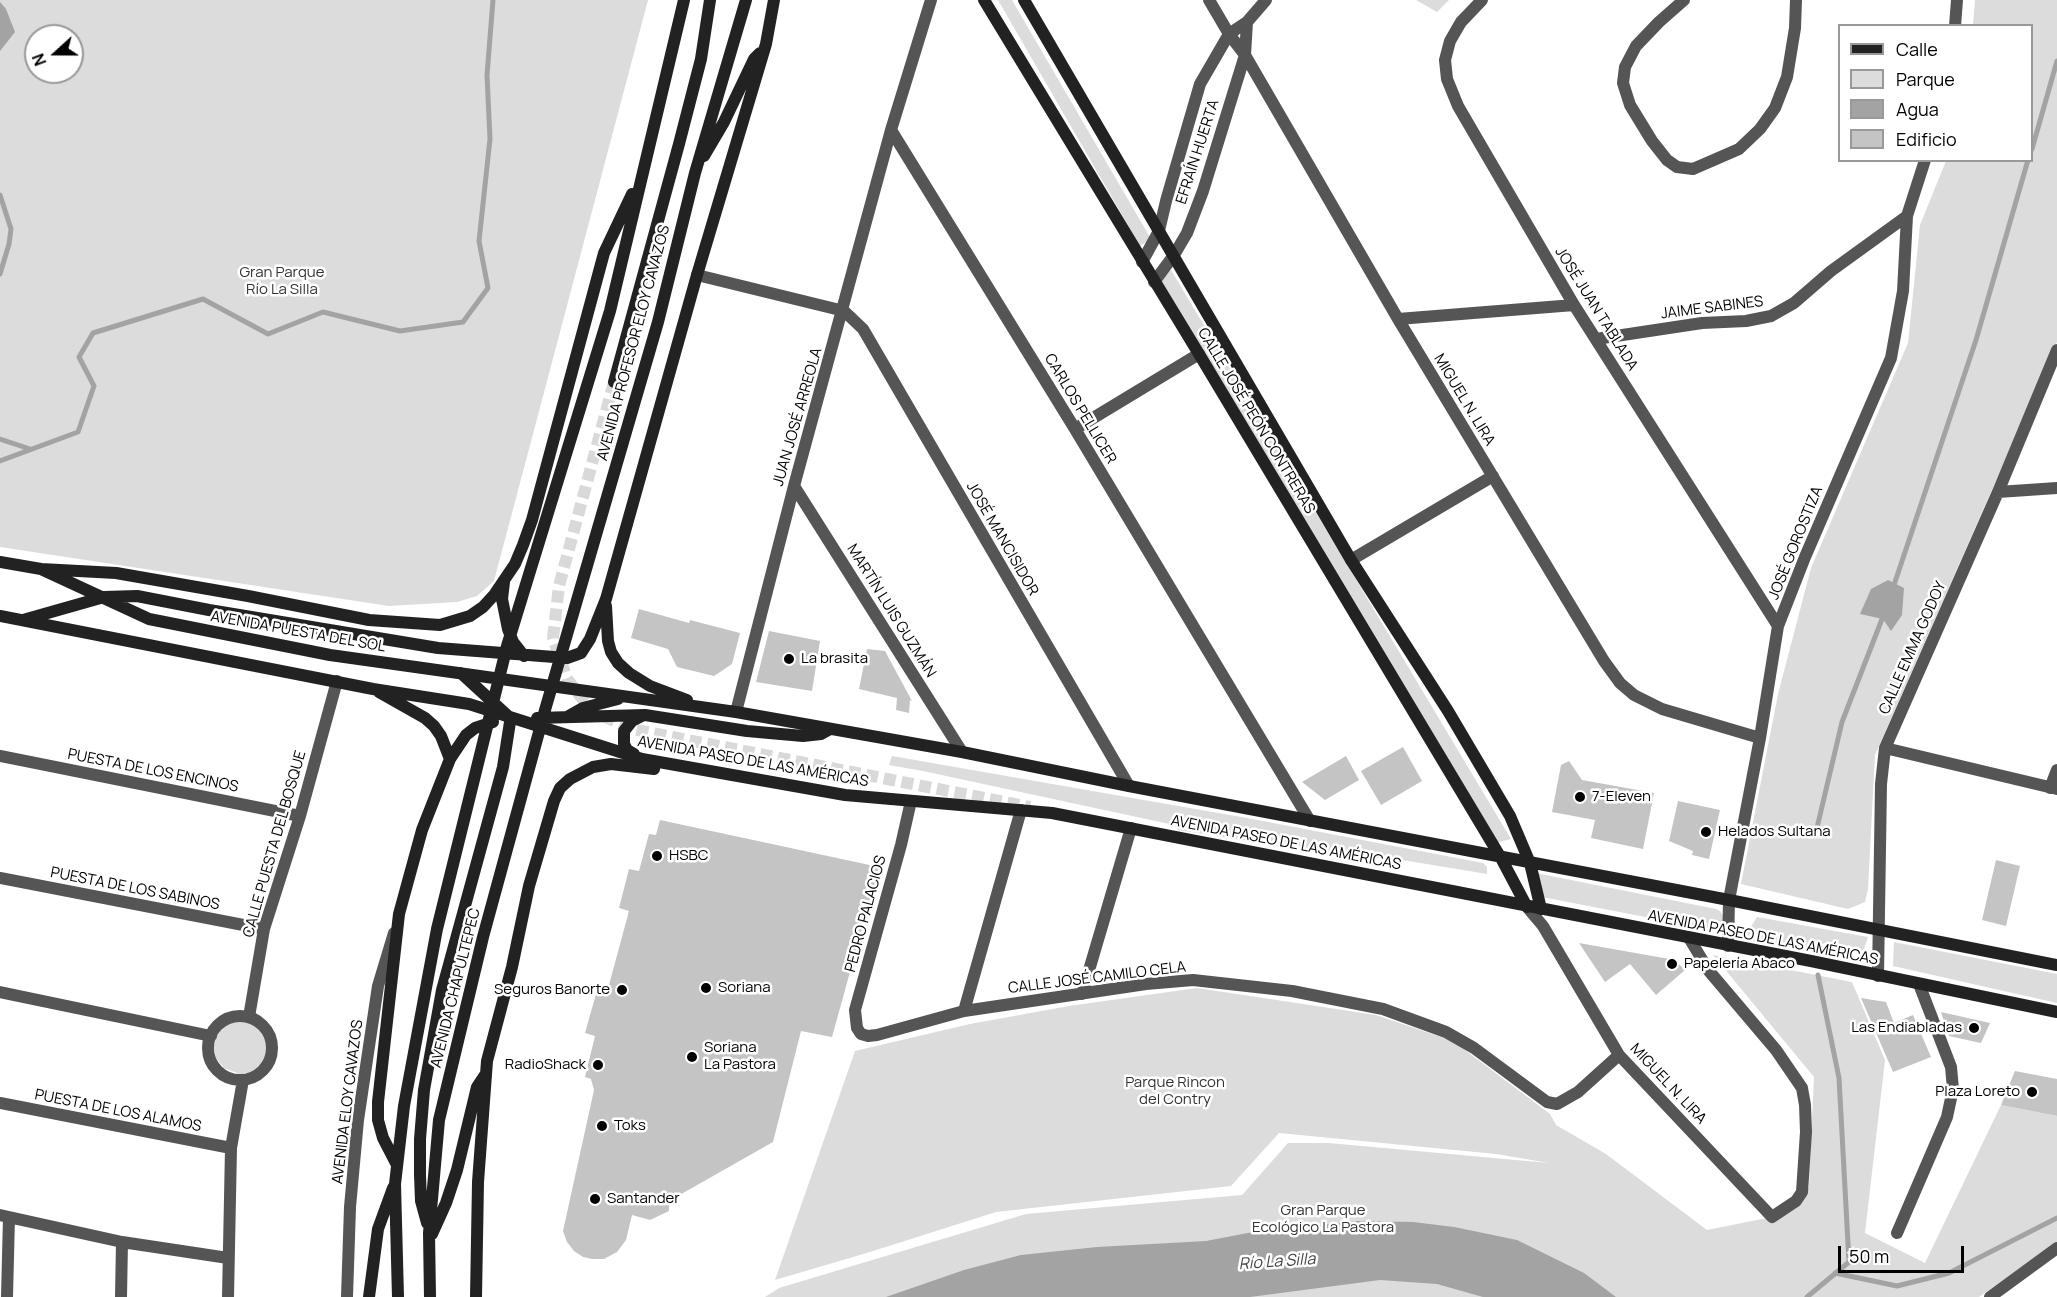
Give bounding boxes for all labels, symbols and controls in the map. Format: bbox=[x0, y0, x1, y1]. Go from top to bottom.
north arrow bbox=[24, 24, 84, 84]
legend bbox=[1838, 24, 2033, 162]
text: Calle bbox=[1896, 37, 1938, 61]
text: N bbox=[27, 50, 51, 69]
text: Parque bbox=[1896, 67, 1955, 91]
street label: EFRAÍN HUERTA bbox=[1173, 97, 1223, 207]
text: Agua bbox=[1896, 97, 1939, 121]
text: Edificio bbox=[1896, 127, 1957, 151]
street label: AVENIDA PROFESOR ELOY CAVAZOS bbox=[594, 223, 674, 463]
street label: JOSÉ JUAN TABLADA bbox=[1551, 244, 1641, 374]
park label: Gran Parque Río La Silla bbox=[240, 264, 324, 299]
street label: JAIME SABINES bbox=[1660, 293, 1764, 323]
street label: CALLE JOSÉ PEÓN CONTRERAS bbox=[1193, 325, 1319, 517]
street label: JUAN JOSÉ ARREOLA bbox=[770, 346, 826, 488]
street label: CARLOS PELLICER bbox=[1040, 351, 1120, 467]
street label: MIGUEL N. LIRA bbox=[1430, 351, 1498, 449]
street label: JOSÉ MANCISIDOR bbox=[962, 479, 1042, 599]
street label: JOSÉ GOROSTIZA bbox=[1765, 484, 1827, 602]
street label: MARTÍN LUIS GUZMÁN bbox=[843, 541, 939, 681]
street label: CALLE EMMA GODOY bbox=[1876, 579, 1950, 717]
street label: AVENIDA PUESTA DEL SOL bbox=[209, 608, 387, 656]
place label: La brasita bbox=[801, 650, 868, 668]
marker: La brasita bbox=[782, 652, 796, 666]
street label: AVENIDA PASEO DE LAS AMÉRICAS bbox=[636, 733, 870, 791]
street label: PUESTA DE LOS ENCINOS bbox=[66, 746, 240, 796]
street label: CALLE PUESTA DEL BOSQUE bbox=[240, 749, 310, 939]
place label: 7-Eleven bbox=[1592, 788, 1651, 806]
marker: 7-Eleven bbox=[1573, 790, 1587, 804]
street label: AVENIDA PASEO DE LAS AMÉRICAS bbox=[1169, 812, 1403, 874]
place label: Helados Sultana bbox=[1718, 823, 1831, 841]
marker: Helados Sultana bbox=[1699, 825, 1713, 839]
place label: HSBC bbox=[669, 847, 708, 865]
marker: HSBC bbox=[650, 849, 664, 863]
street label: PEDRO PALACIOS bbox=[842, 854, 890, 974]
street label: PUESTA DE LOS SABINOS bbox=[49, 864, 221, 914]
street label: AVENIDA CHAPULTEPEC bbox=[427, 906, 485, 1070]
street label: AVENIDA PASEO DE LAS AMÉRICAS bbox=[1646, 907, 1880, 969]
place label: Papelería Abaco bbox=[1684, 955, 1795, 973]
marker: Papelería Abaco bbox=[1665, 957, 1679, 971]
street label: CALLE JOSÉ CAMILO CELA bbox=[1007, 958, 1187, 998]
place label: Soriana bbox=[718, 979, 771, 997]
place label: Seguros Banorte bbox=[494, 981, 610, 999]
marker: Soriana bbox=[699, 981, 713, 995]
marker: Seguros Banorte bbox=[615, 983, 629, 997]
street label: AVENIDA ELOY CAVAZOS bbox=[329, 1019, 367, 1185]
place label: Las Endiabladas bbox=[1851, 1019, 1962, 1037]
marker: Las Endiabladas bbox=[1967, 1021, 1981, 1035]
place label: Soriana La Pastora bbox=[704, 1039, 776, 1074]
street label: MIGUEL N. LIRA bbox=[1626, 1040, 1710, 1128]
marker: Soriana La Pastora bbox=[685, 1050, 699, 1064]
place label: RadioShack bbox=[505, 1056, 586, 1074]
marker: RadioShack bbox=[591, 1058, 605, 1072]
park label: Parque Rincon del Contry bbox=[1125, 1074, 1225, 1109]
place label: Plaza Loreto bbox=[1935, 1083, 2020, 1101]
marker: Plaza Loreto bbox=[2025, 1085, 2039, 1099]
street label: PUESTA DE LOS ALAMOS bbox=[33, 1086, 203, 1136]
place label: Toks bbox=[614, 1117, 646, 1135]
marker: Toks bbox=[595, 1119, 609, 1133]
place label: Santander bbox=[607, 1190, 680, 1208]
marker: Santander bbox=[588, 1192, 602, 1206]
park label: Gran Parque Ecológico La Pastora bbox=[1252, 1202, 1394, 1237]
scale bar bbox=[1841, 1234, 1967, 1272]
text: 50 m bbox=[1849, 1244, 1889, 1268]
water label: Río La Silla bbox=[1238, 1250, 1316, 1274]

